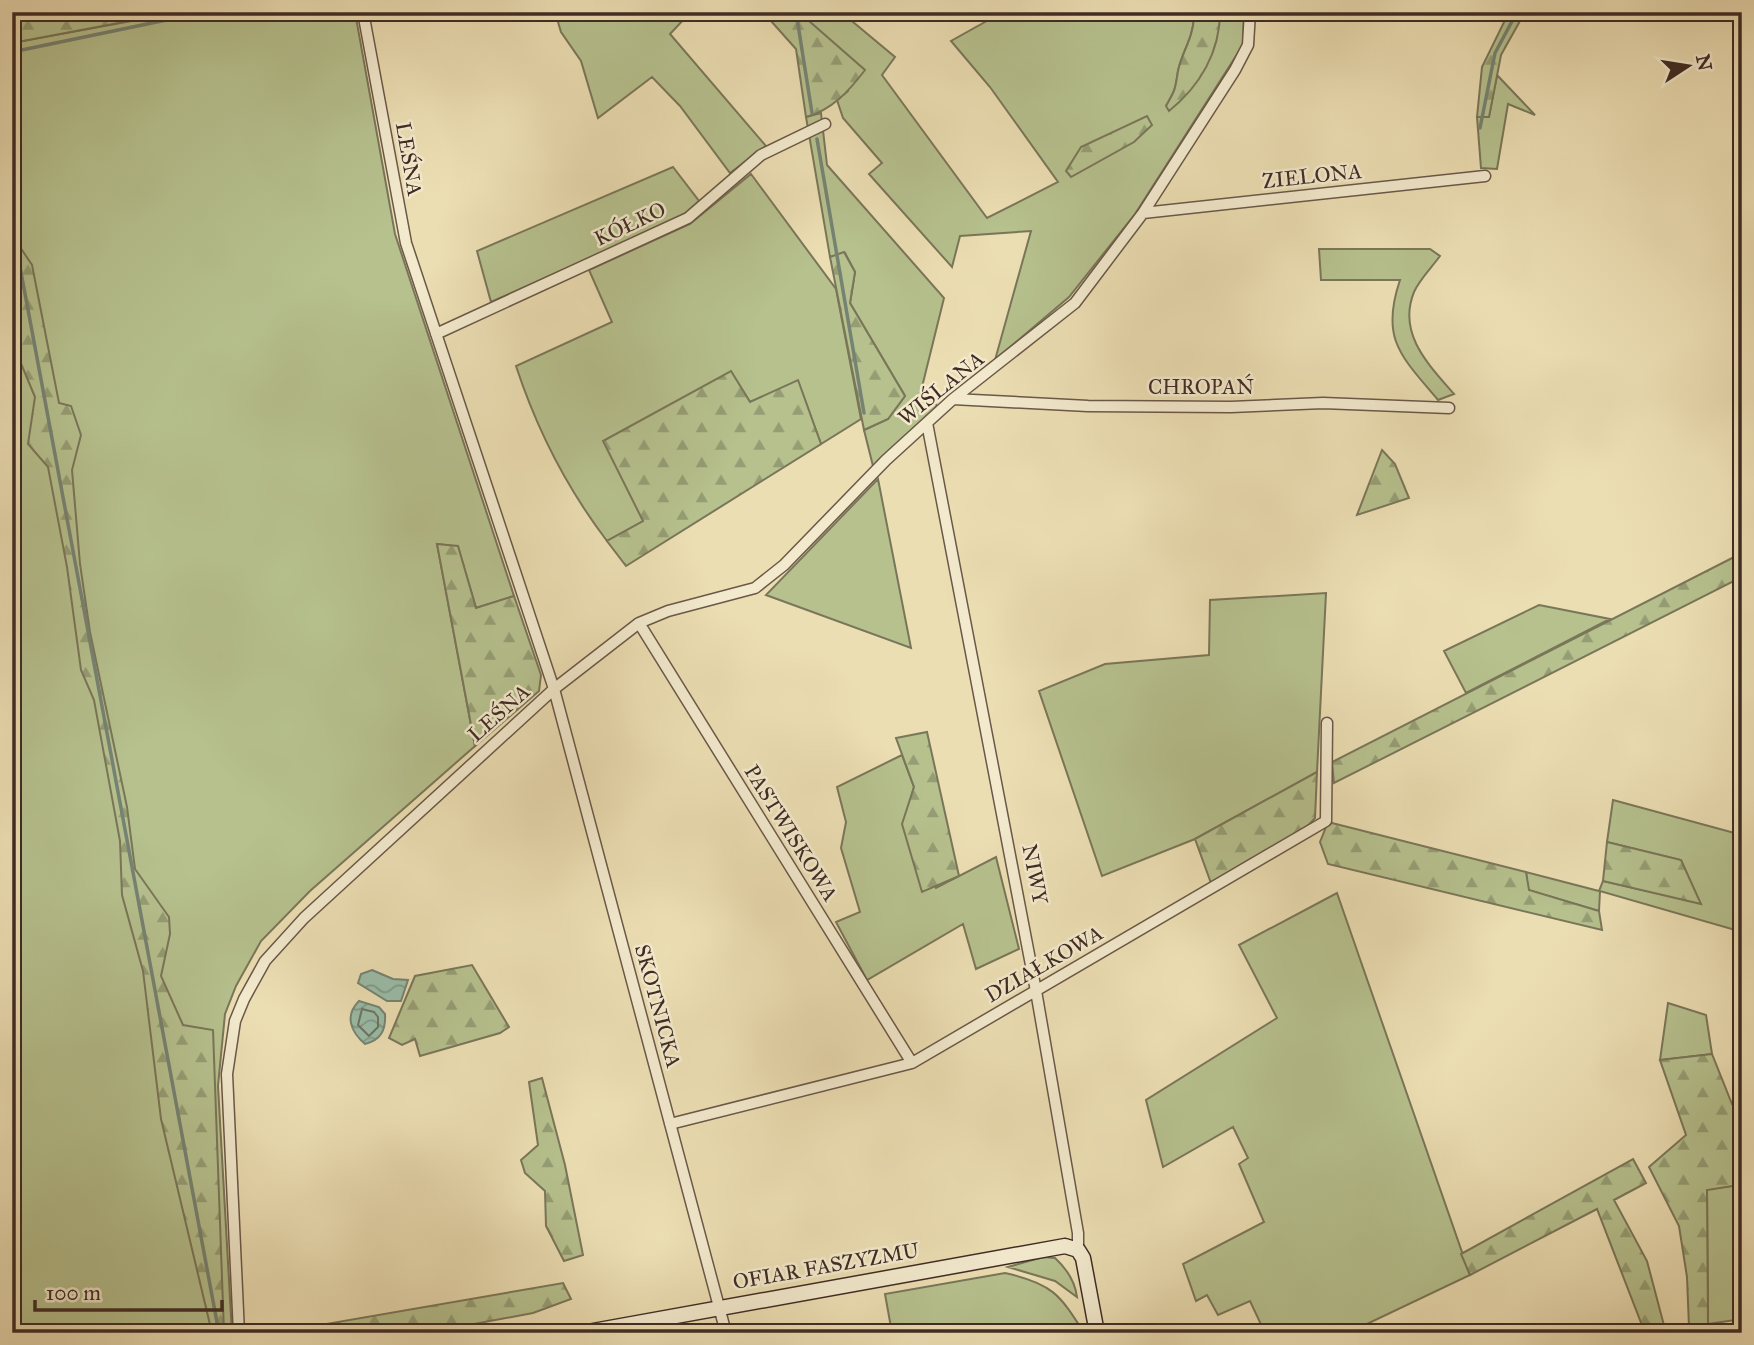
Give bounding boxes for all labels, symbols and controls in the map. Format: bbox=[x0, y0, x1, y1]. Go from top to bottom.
north arrow bbox=[1652, 32, 1722, 102]
text: N bbox=[1691, 52, 1717, 73]
street label: LEŚNA bbox=[390, 120, 429, 198]
street label: ZIELONA bbox=[1261, 158, 1363, 194]
street label: KÓŁKO bbox=[590, 195, 670, 252]
street label: WIŚLANA bbox=[892, 345, 989, 431]
street label: CHROPAŃ bbox=[1148, 373, 1254, 400]
street label: LEŚNA bbox=[462, 678, 535, 748]
street label: PASTWISKOWA bbox=[739, 760, 843, 906]
street label: NIWY bbox=[1016, 842, 1054, 907]
street label: DZIAŁKOWA bbox=[981, 920, 1107, 1008]
street label: SKOTNICKA bbox=[629, 941, 687, 1071]
street label: OFIAR FASZYZMU bbox=[731, 1237, 922, 1295]
scale bar bbox=[35, 1268, 222, 1312]
text: 100 m bbox=[46, 1280, 101, 1306]

